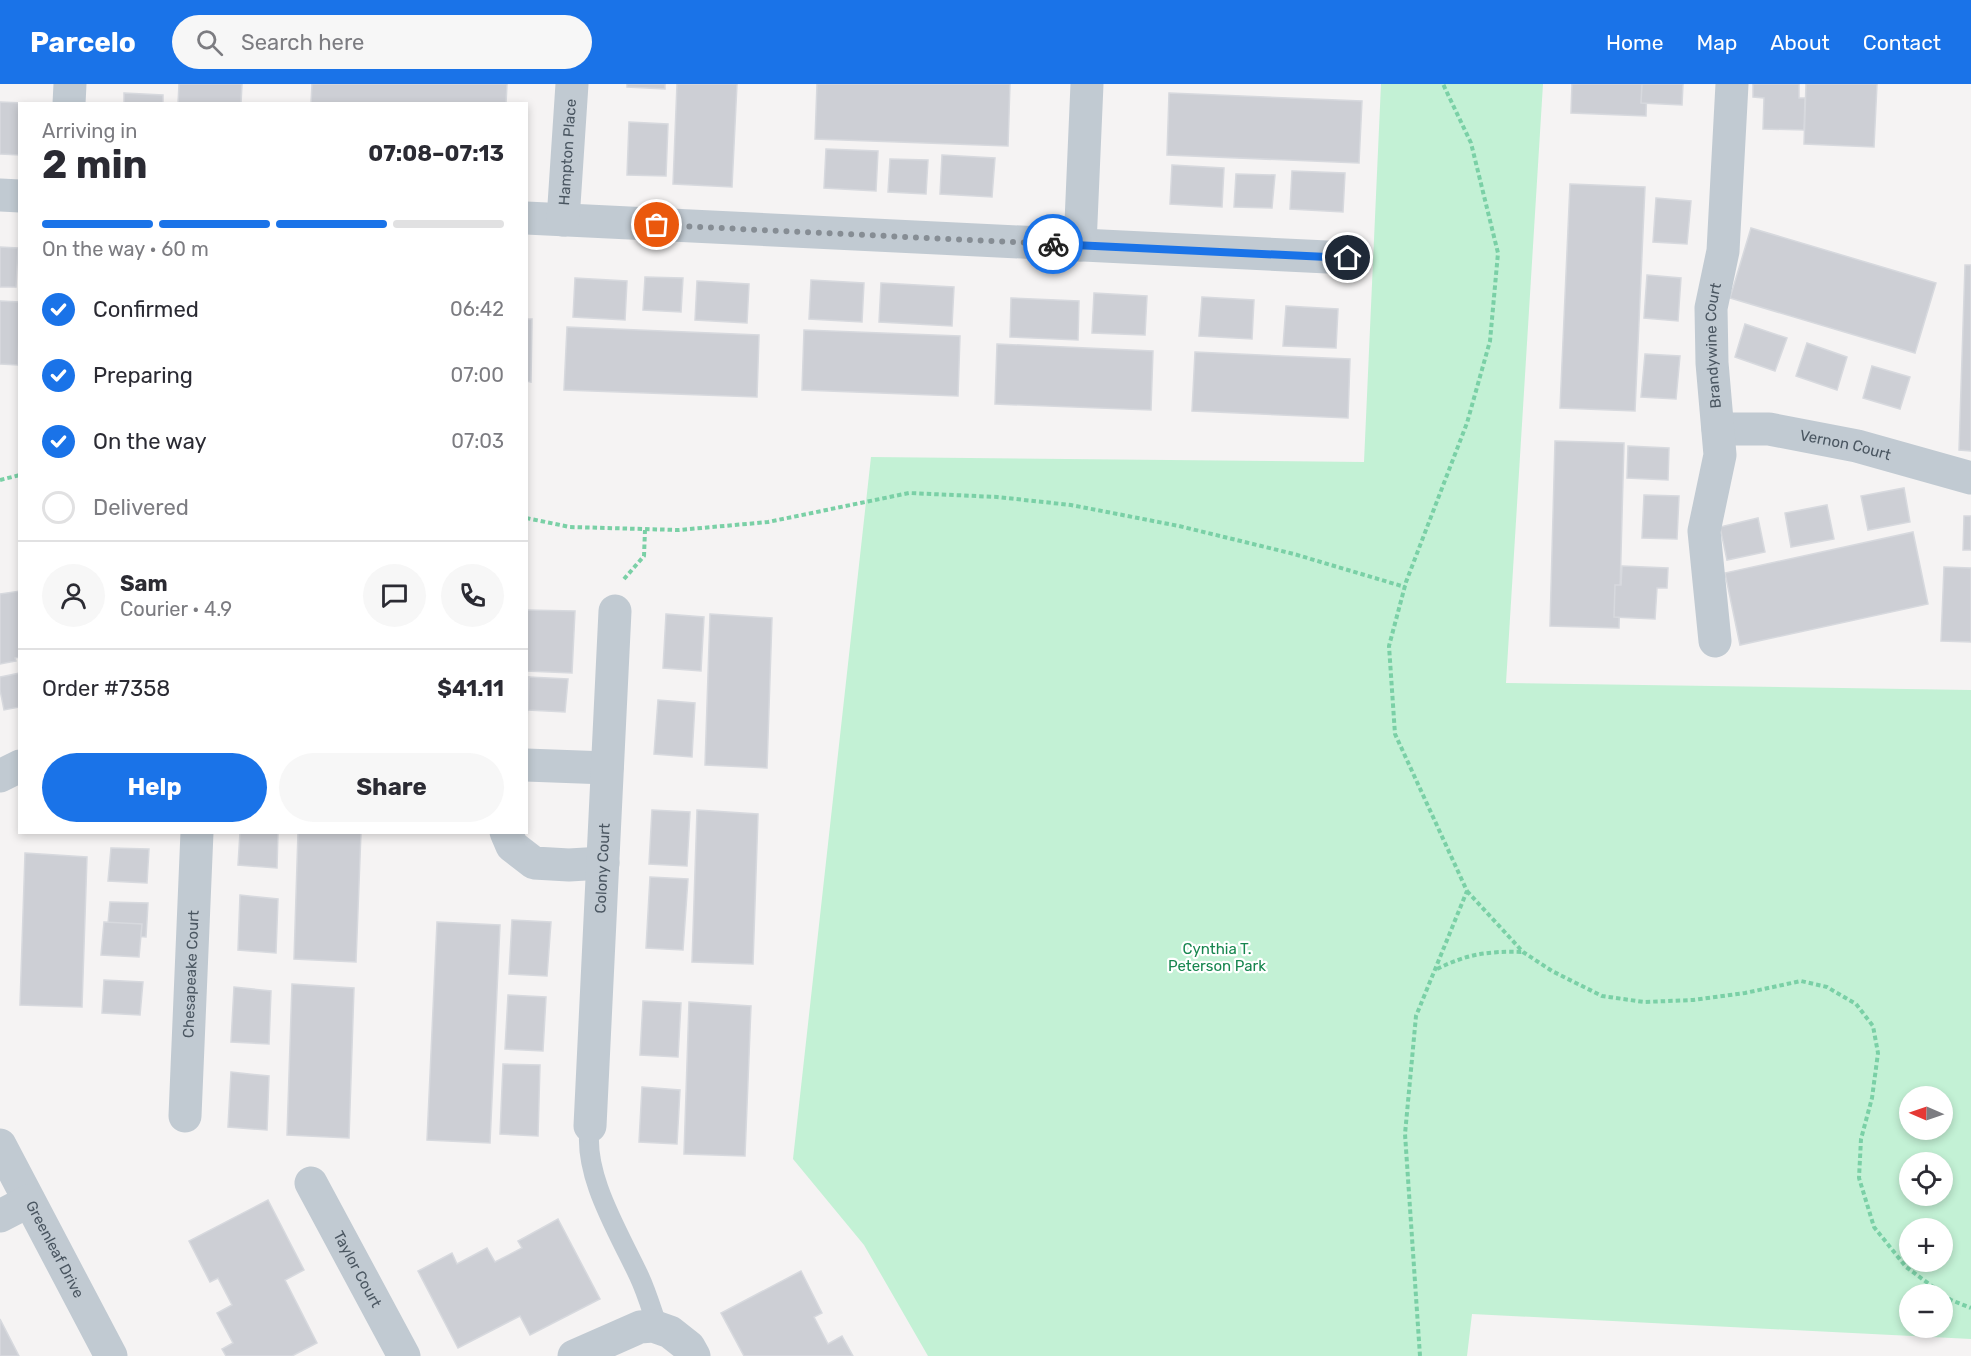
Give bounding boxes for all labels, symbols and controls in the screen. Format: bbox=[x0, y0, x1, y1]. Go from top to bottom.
search box bbox=[172, 15, 592, 69]
text: Parcelo bbox=[30, 26, 136, 59]
icon: search bbox=[193, 26, 226, 59]
text: Search here bbox=[241, 29, 364, 56]
text: Home bbox=[1606, 30, 1663, 55]
text: Map bbox=[1696, 30, 1737, 55]
text: About bbox=[1770, 30, 1830, 55]
text: Contact bbox=[1863, 30, 1941, 55]
street label: Hampton Place bbox=[555, 98, 580, 206]
text: Arriving in bbox=[42, 119, 137, 143]
text: 07:08–07:13 bbox=[368, 140, 504, 167]
text: 2 min bbox=[42, 142, 148, 188]
pin bbox=[631, 199, 682, 250]
icon: bag bbox=[640, 208, 673, 241]
courier bbox=[1023, 214, 1083, 274]
icon: bike bbox=[1037, 228, 1070, 261]
pin bbox=[1322, 232, 1373, 283]
text: On the way · 60 m bbox=[42, 237, 209, 261]
icon: home bbox=[1331, 241, 1364, 274]
street label: Brandywine Court bbox=[1701, 281, 1725, 409]
icon: check bbox=[42, 293, 75, 326]
text: Confirmed bbox=[93, 296, 199, 323]
text: 06:42 bbox=[450, 297, 504, 321]
icon: check bbox=[42, 359, 75, 392]
text: Preparing bbox=[93, 362, 193, 389]
text: 07:00 bbox=[451, 363, 504, 387]
icon: check bbox=[42, 425, 75, 458]
street label: Vernon Court bbox=[1798, 426, 1893, 464]
text: On the way bbox=[93, 428, 207, 455]
text: 07:03 bbox=[451, 429, 504, 453]
text: Delivered bbox=[93, 494, 189, 521]
button: person bbox=[42, 564, 105, 627]
button: chat bbox=[363, 564, 426, 627]
button: phone bbox=[441, 564, 504, 627]
text: Sam bbox=[120, 570, 168, 597]
text: Courier · 4.9 bbox=[120, 597, 232, 621]
text: Order #7358 bbox=[42, 675, 170, 702]
text: $41.11 bbox=[437, 675, 504, 702]
button: Help bbox=[42, 753, 267, 822]
button: Share bbox=[279, 753, 504, 822]
street label: Colony Court bbox=[591, 823, 614, 914]
street label: Chesapeake Court bbox=[179, 910, 203, 1038]
park label: Cynthia T. Peterson Park bbox=[1168, 940, 1266, 975]
north arrow bbox=[1899, 1086, 1953, 1140]
map controls bbox=[1899, 1086, 1953, 1338]
button: locate bbox=[1899, 1152, 1953, 1206]
street label: Greenleaf Drive bbox=[22, 1198, 88, 1301]
button: + bbox=[1899, 1218, 1953, 1272]
street label: Taylor Court bbox=[330, 1228, 385, 1311]
button: − bbox=[1899, 1284, 1953, 1338]

